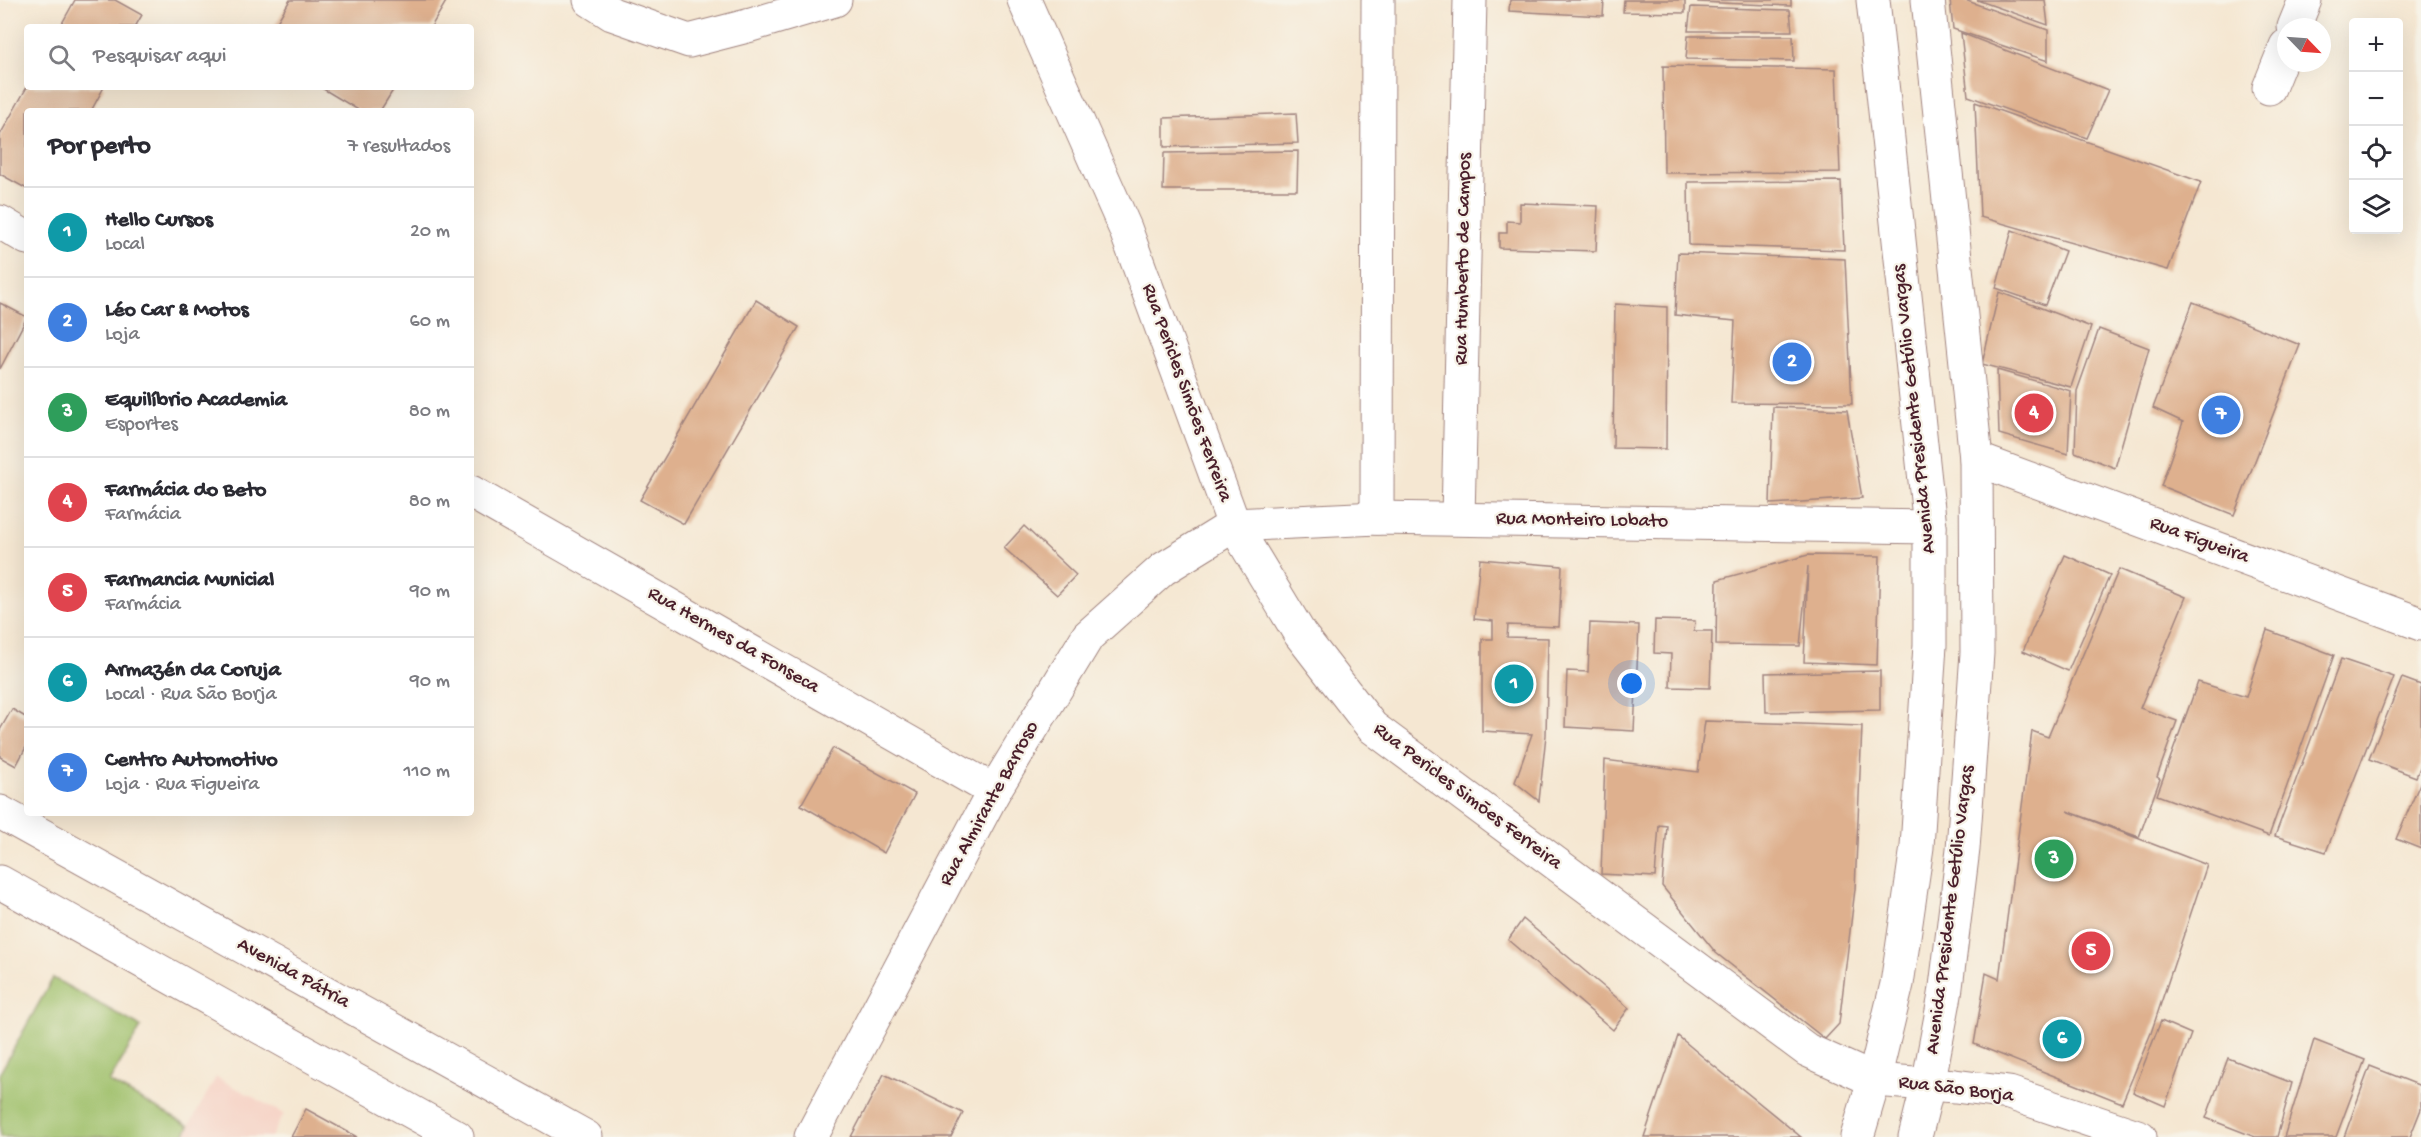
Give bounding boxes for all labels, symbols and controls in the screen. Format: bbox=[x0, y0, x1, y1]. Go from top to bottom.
north arrow bbox=[2277, 18, 2331, 72]
map controls bbox=[2349, 18, 2403, 234]
button: + bbox=[2349, 18, 2403, 72]
search box bbox=[24, 24, 474, 90]
icon: search bbox=[45, 41, 78, 74]
text: Pesquisar aqui bbox=[93, 44, 227, 70]
button: − bbox=[2349, 72, 2403, 126]
button: locate bbox=[2349, 126, 2403, 180]
text: Por perto bbox=[48, 132, 151, 163]
text: 7 resultados bbox=[348, 136, 450, 159]
street label: Rua Humberto de Campos bbox=[1451, 152, 1477, 365]
button: layers bbox=[2349, 180, 2403, 234]
text: Hello Cursos bbox=[105, 208, 213, 234]
text: 1 bbox=[63, 221, 72, 244]
text: 20 m bbox=[410, 221, 450, 244]
text: Local bbox=[105, 234, 145, 257]
street label: Avenida Presidente Getúlio Vargas bbox=[1888, 263, 1942, 555]
street label: Rua Pericles Simões Ferreira bbox=[1136, 281, 1236, 506]
text: Léo Car & Motos bbox=[105, 298, 249, 324]
text: 2 bbox=[63, 311, 72, 334]
text: 60 m bbox=[410, 311, 450, 334]
text: Loja bbox=[105, 324, 140, 347]
pin: 2 bbox=[1772, 340, 1812, 385]
text: Equilíbrio Academia bbox=[105, 388, 287, 414]
pin: 4 bbox=[2014, 390, 2054, 436]
pin: 7 bbox=[2202, 392, 2240, 438]
text: 3 bbox=[62, 401, 73, 424]
text: 80 m bbox=[409, 401, 450, 424]
text: Esportes bbox=[105, 414, 178, 437]
text: Farmácia do Beto bbox=[105, 478, 266, 504]
text: 4 bbox=[63, 491, 72, 514]
text: 80 m bbox=[409, 491, 450, 514]
text: Farmácia bbox=[105, 504, 181, 527]
street label: Rua Monteiro Lobato bbox=[1496, 508, 1668, 534]
street label: Rua Figueira bbox=[2146, 512, 2253, 570]
text: Farmancia Municial bbox=[105, 568, 274, 594]
text: 5 bbox=[62, 581, 73, 604]
text: 90 m bbox=[410, 581, 450, 604]
street label: Rua Hermes da Fonseca bbox=[643, 582, 824, 700]
text: Farmácia bbox=[105, 594, 181, 617]
text: Armazén da Coruja bbox=[105, 658, 281, 684]
pin: 1 bbox=[1494, 662, 1534, 706]
your location bbox=[1617, 669, 1646, 698]
text: 6 bbox=[62, 671, 73, 694]
text: 90 m bbox=[410, 671, 450, 694]
text: Local · Rua São Borja bbox=[105, 684, 277, 707]
street label: Rua Almirante Barroso bbox=[935, 718, 1045, 890]
street label: Rua Pericles Simões Ferreira bbox=[1368, 719, 1567, 876]
text: Centro Automotivo bbox=[105, 748, 278, 774]
text: 7 bbox=[62, 761, 73, 784]
text: 110 m bbox=[404, 761, 450, 784]
street label: Avenida Presidente Getúlio Vargas bbox=[1922, 764, 1980, 1056]
text: Loja · Rua Figueira bbox=[105, 774, 259, 797]
pin: 3 bbox=[2034, 836, 2074, 882]
pin: 5 bbox=[2072, 928, 2110, 974]
street label: Avenida Pátria bbox=[233, 934, 354, 1015]
pin: 6 bbox=[2042, 1016, 2082, 1062]
street label: Rua São Borja bbox=[1897, 1072, 2016, 1109]

